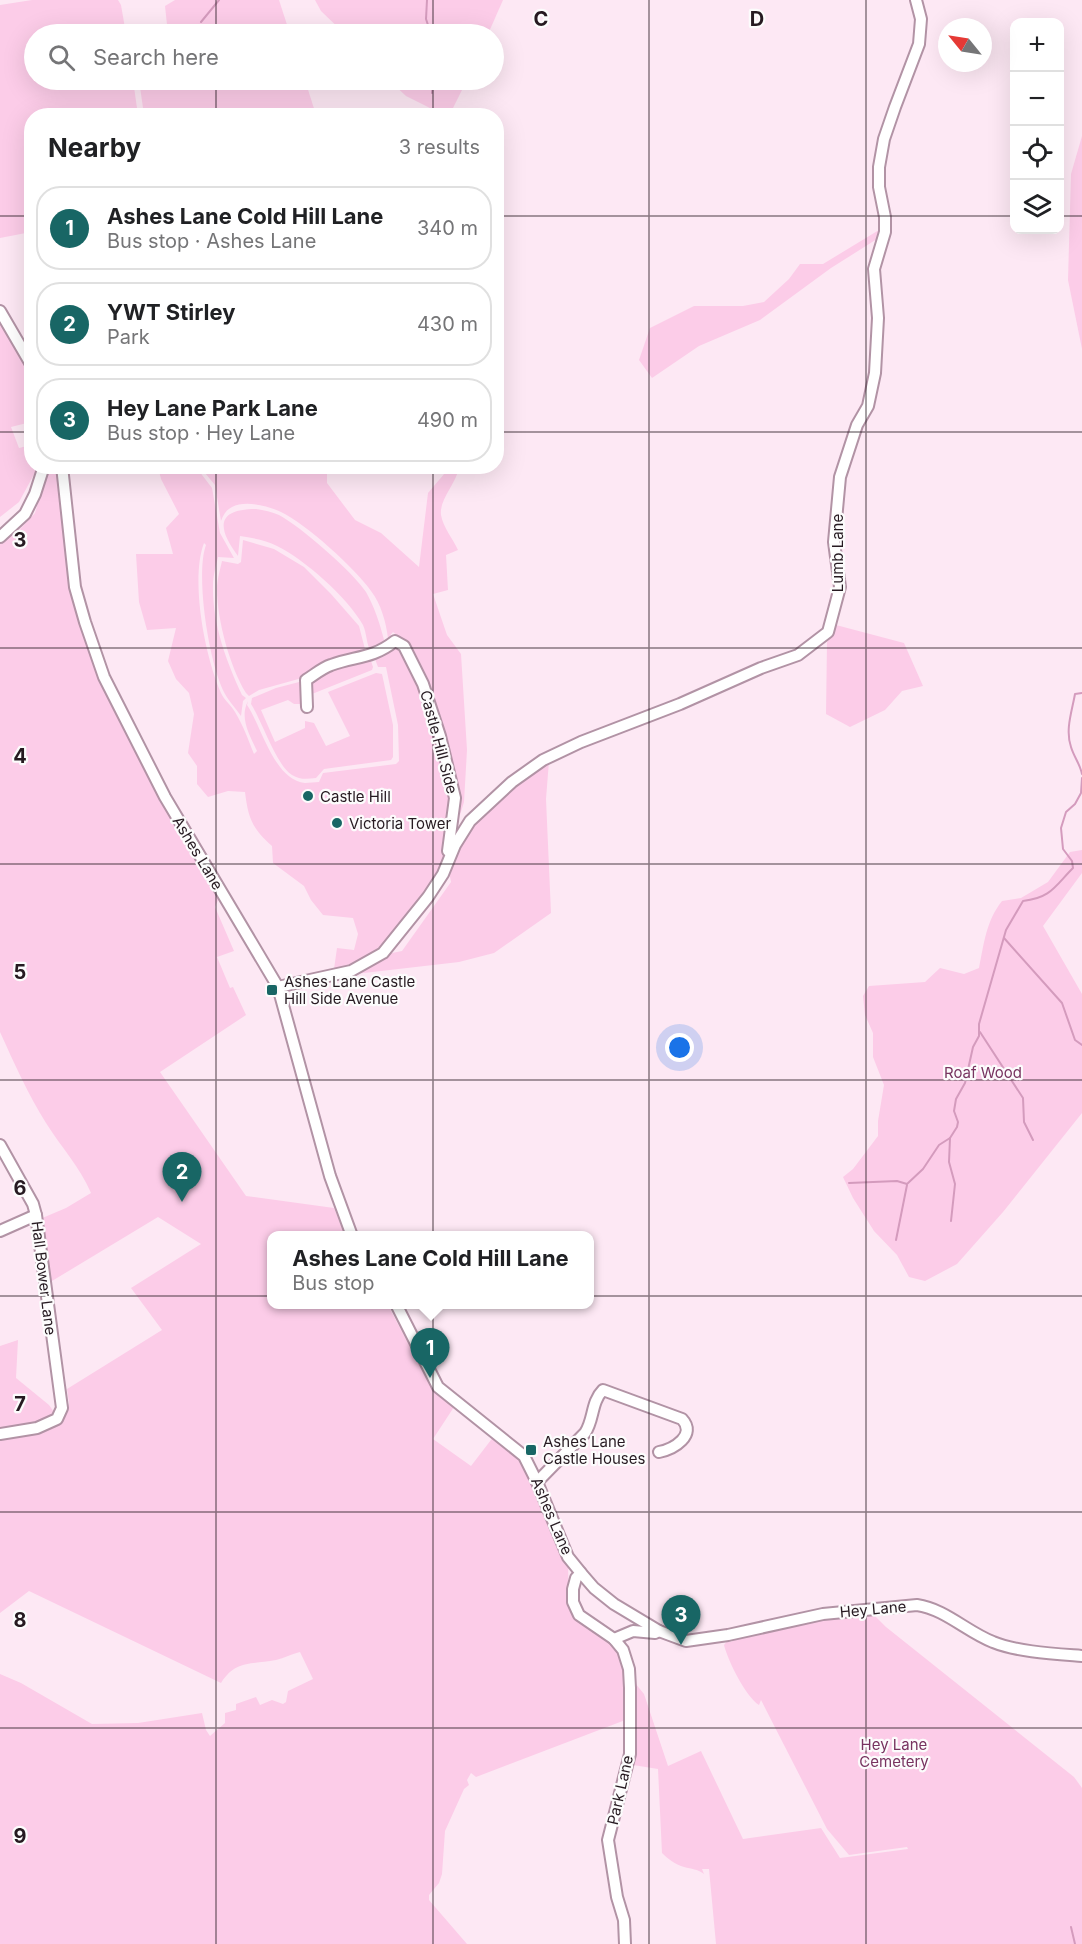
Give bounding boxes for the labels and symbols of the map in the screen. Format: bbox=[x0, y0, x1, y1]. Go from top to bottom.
text: C bbox=[534, 7, 548, 31]
text: D bbox=[750, 7, 764, 31]
north arrow bbox=[938, 18, 992, 72]
street label: Lumb Lane bbox=[828, 514, 847, 592]
text: 3 bbox=[14, 528, 26, 552]
street label: Castle Hill Side bbox=[416, 688, 462, 796]
text: 4 bbox=[13, 744, 27, 768]
place label: Castle Hill bbox=[320, 787, 391, 806]
marker: Castle Hill bbox=[301, 789, 315, 803]
street label: Ashes Lane bbox=[169, 813, 227, 893]
place label: Victoria Tower bbox=[349, 814, 451, 833]
marker: Victoria Tower bbox=[330, 816, 344, 830]
text: 5 bbox=[14, 960, 26, 984]
place label: Ashes Lane Castle Hill Side Avenue bbox=[284, 972, 415, 1008]
marker: Ashes Lane Castle Hill Side Avenue bbox=[265, 983, 279, 997]
your location bbox=[665, 1033, 694, 1062]
park label: Roaf Wood bbox=[944, 1063, 1022, 1082]
pin: 2 bbox=[162, 1152, 201, 1202]
text: 6 bbox=[14, 1176, 27, 1200]
street label: Hall Bower Lane bbox=[28, 1220, 60, 1336]
pin: 1 bbox=[410, 1328, 450, 1378]
text: 7 bbox=[14, 1392, 26, 1416]
place label: Ashes Lane Castle Houses bbox=[543, 1432, 645, 1468]
marker: Ashes Lane Castle Houses bbox=[524, 1443, 538, 1457]
street label: Ashes Lane bbox=[527, 1474, 577, 1558]
pin: 3 bbox=[662, 1596, 700, 1645]
street label: Hey Lane bbox=[839, 1597, 907, 1621]
text: 8 bbox=[13, 1608, 27, 1632]
park label: Hey Lane Cemetery bbox=[859, 1735, 929, 1771]
street label: Park Lane bbox=[603, 1753, 637, 1827]
text: 9 bbox=[14, 1824, 27, 1848]

